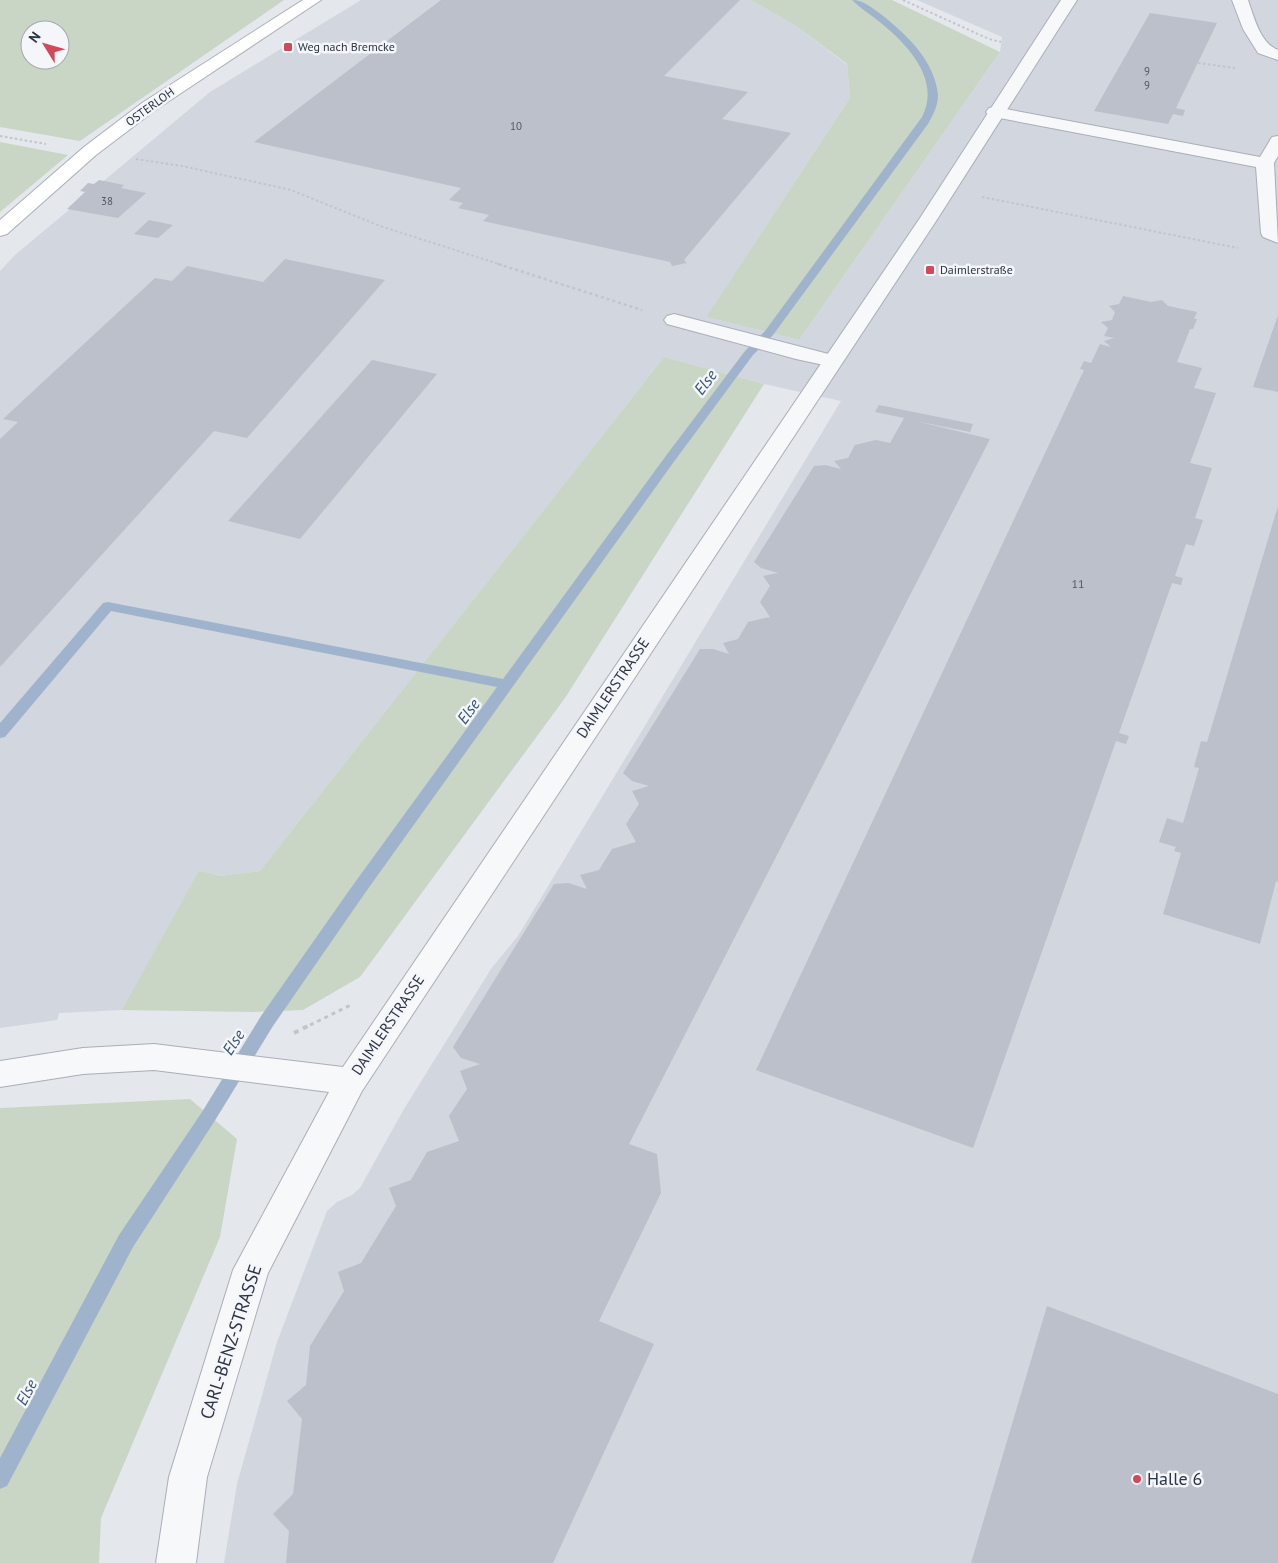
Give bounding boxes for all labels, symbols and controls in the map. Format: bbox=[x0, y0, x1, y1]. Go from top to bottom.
north arrow bbox=[20, 20, 70, 70]
text: N bbox=[25, 28, 45, 46]
place label: Weg nach Bremcke bbox=[298, 39, 395, 54]
marker: Weg nach Bremcke bbox=[282, 41, 294, 53]
house number: 9 bbox=[1144, 64, 1150, 78]
house number: 9 bbox=[1144, 78, 1150, 92]
street label: OSTERLOH bbox=[122, 84, 177, 129]
house number: 10 bbox=[510, 119, 522, 133]
house number: 38 bbox=[101, 194, 113, 208]
place label: Daimlerstraße bbox=[940, 262, 1013, 277]
marker: Daimlerstraße bbox=[924, 264, 936, 276]
water label: Else bbox=[689, 365, 721, 399]
house number: 11 bbox=[1071, 576, 1085, 591]
street label: DAIMLERSTRASSE bbox=[572, 634, 653, 741]
water label: Else bbox=[452, 694, 484, 728]
street label: DAIMLERSTRASSE bbox=[347, 971, 428, 1078]
water label: Else bbox=[217, 1025, 249, 1058]
street label: CARL-BENZ-STRASSE bbox=[195, 1262, 266, 1422]
water label: Else bbox=[11, 1375, 41, 1408]
place label: Halle 6 bbox=[1147, 1467, 1202, 1490]
marker: Halle 6 bbox=[1131, 1473, 1143, 1485]

